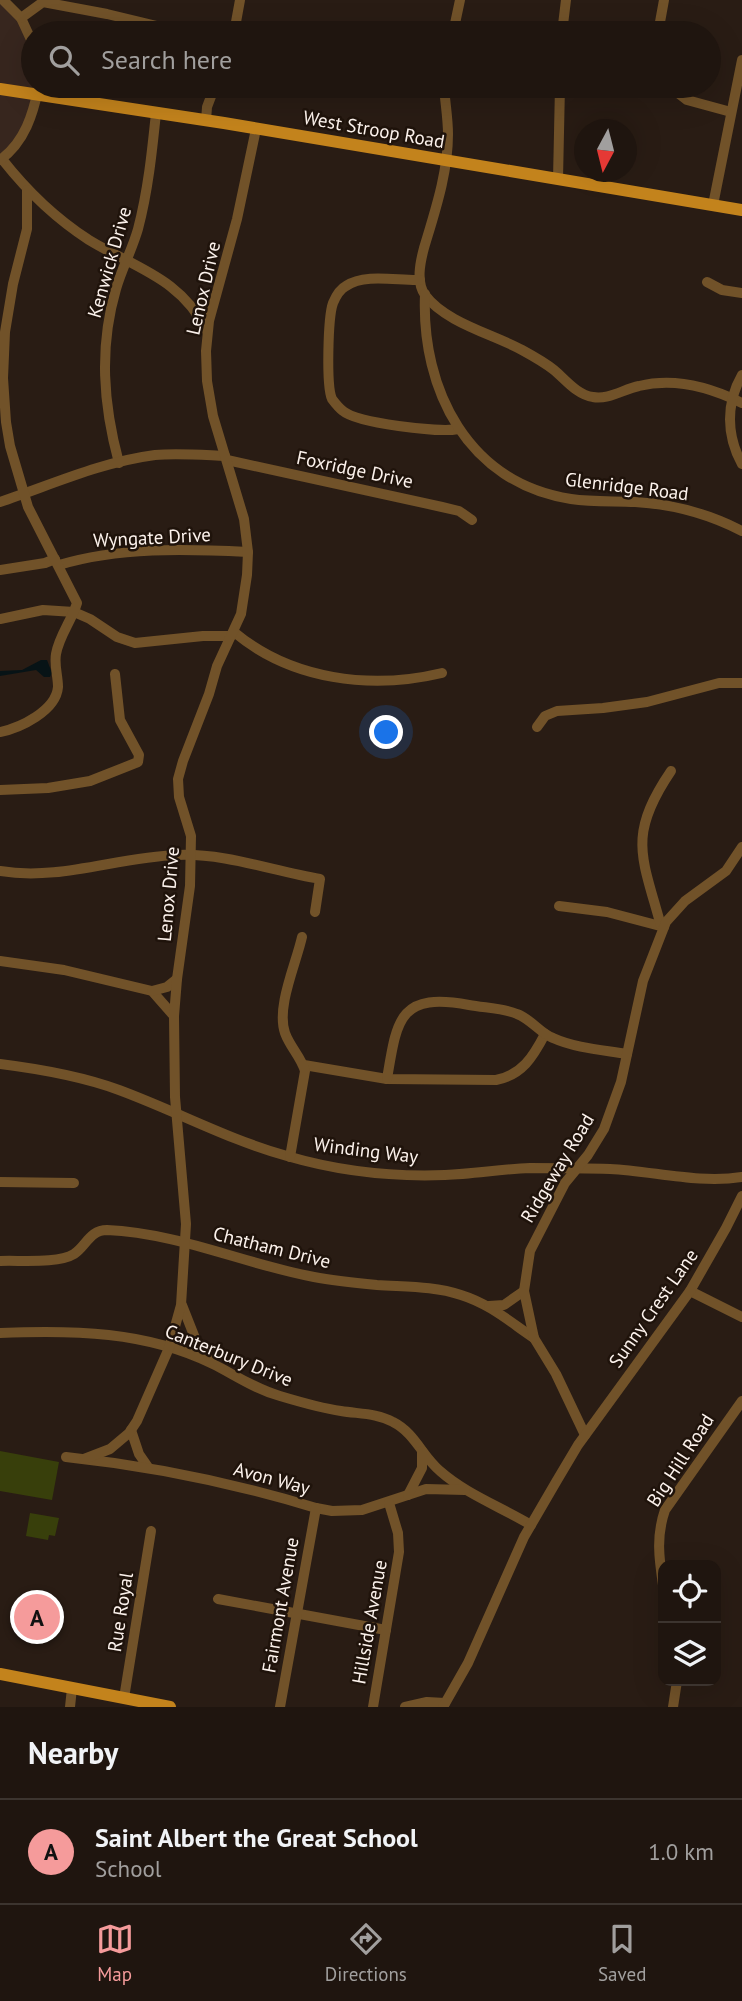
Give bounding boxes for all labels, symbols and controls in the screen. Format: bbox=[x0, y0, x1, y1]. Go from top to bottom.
search box bbox=[21, 21, 721, 98]
icon: search bbox=[45, 41, 83, 79]
text: Search here bbox=[101, 43, 232, 76]
street label: West Stroop Road bbox=[301, 105, 447, 153]
north arrow bbox=[574, 119, 637, 182]
street label: Kenwick Drive bbox=[82, 204, 136, 320]
street label: Lenox Drive bbox=[181, 239, 225, 337]
street label: Foxridge Drive bbox=[294, 445, 416, 493]
street label: Glenridge Road bbox=[564, 467, 690, 505]
street label: Wyngate Drive bbox=[93, 522, 211, 552]
your location bbox=[369, 715, 403, 749]
street label: Lenox Drive bbox=[152, 845, 184, 943]
street label: Ridgeway Road bbox=[515, 1109, 599, 1227]
street label: Winding Way bbox=[312, 1132, 420, 1168]
street label: Chatham Drive bbox=[211, 1221, 333, 1273]
street label: Sunny Crest Lane bbox=[603, 1244, 703, 1372]
street label: Canterbury Drive bbox=[162, 1318, 296, 1392]
street label: Big Hill Road bbox=[641, 1409, 719, 1511]
street label: Avon Way bbox=[231, 1456, 313, 1500]
street label: Fairmont Avenue bbox=[256, 1535, 304, 1675]
street label: Hillside Avenue bbox=[346, 1558, 392, 1686]
map controls bbox=[658, 1560, 721, 1686]
button: locate bbox=[658, 1560, 721, 1623]
street label: Rue Royal bbox=[102, 1570, 138, 1654]
pin: A bbox=[14, 1591, 60, 1643]
button: layers bbox=[658, 1623, 721, 1686]
text: Nearby bbox=[28, 1733, 118, 1772]
text: Saint Albert the Great School bbox=[95, 1821, 418, 1854]
text: A bbox=[44, 1837, 58, 1866]
text: 1.0 km bbox=[648, 1837, 714, 1866]
text: School bbox=[95, 1854, 162, 1883]
tab: Map bbox=[96, 1920, 134, 1986]
tab: Directions bbox=[325, 1920, 407, 1986]
tab: Saved bbox=[598, 1920, 646, 1986]

